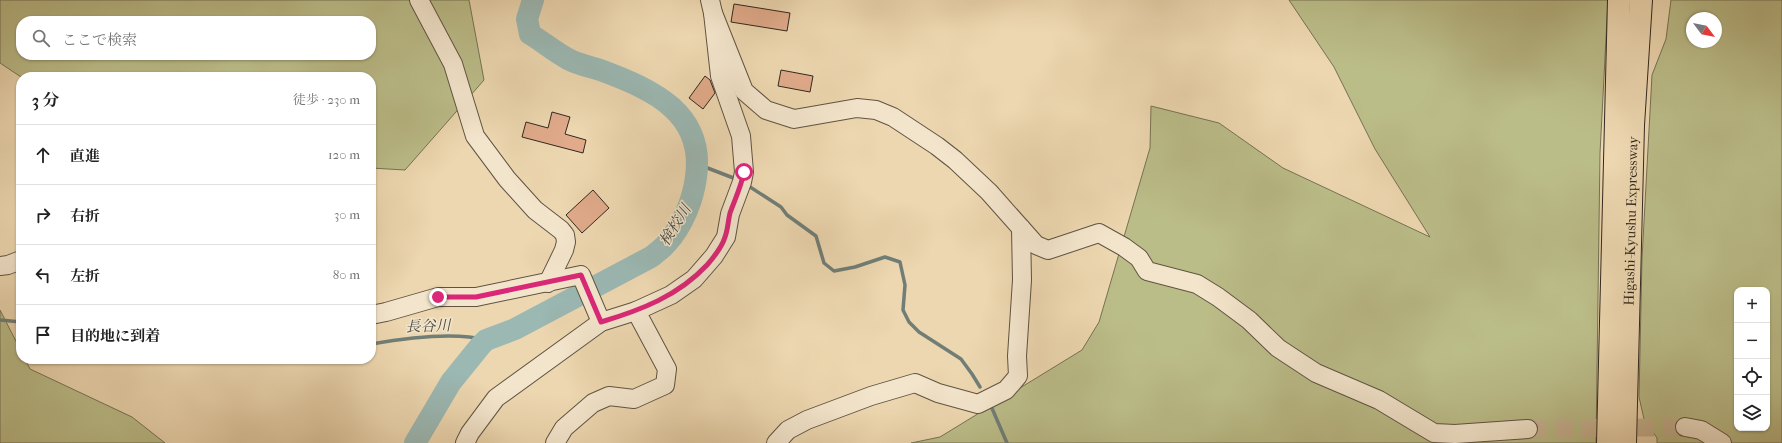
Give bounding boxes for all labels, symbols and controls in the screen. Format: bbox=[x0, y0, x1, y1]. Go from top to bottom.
north arrow bbox=[1686, 12, 1722, 48]
search box bbox=[16, 16, 376, 60]
icon: search bbox=[30, 27, 52, 49]
text: ここで検索 bbox=[62, 31, 137, 49]
text: 3 分 bbox=[32, 90, 60, 110]
text: 徒歩 · 230 m bbox=[293, 92, 360, 107]
street label: Higashi-Kyushu Expressway bbox=[1620, 136, 1641, 306]
icon: ahead bbox=[32, 144, 54, 166]
text: 直進 bbox=[70, 147, 100, 165]
text: 120 m bbox=[328, 147, 360, 162]
route start bbox=[735, 163, 753, 181]
water label: 検校川 bbox=[655, 199, 696, 249]
icon: right bbox=[32, 204, 54, 226]
text: 右折 bbox=[70, 207, 100, 225]
text: 30 m bbox=[334, 207, 360, 222]
icon: left bbox=[32, 264, 54, 286]
text: 左折 bbox=[70, 267, 100, 285]
text: 80 m bbox=[333, 267, 360, 282]
map controls bbox=[1734, 287, 1770, 431]
button: + bbox=[1734, 287, 1770, 323]
route end bbox=[429, 288, 447, 306]
water label: 長谷川 bbox=[405, 316, 453, 336]
button: − bbox=[1734, 323, 1770, 359]
icon: arrive bbox=[32, 324, 54, 346]
text: 目的地に到着 bbox=[70, 327, 160, 345]
button: locate bbox=[1734, 359, 1770, 395]
button: layers bbox=[1734, 395, 1770, 431]

